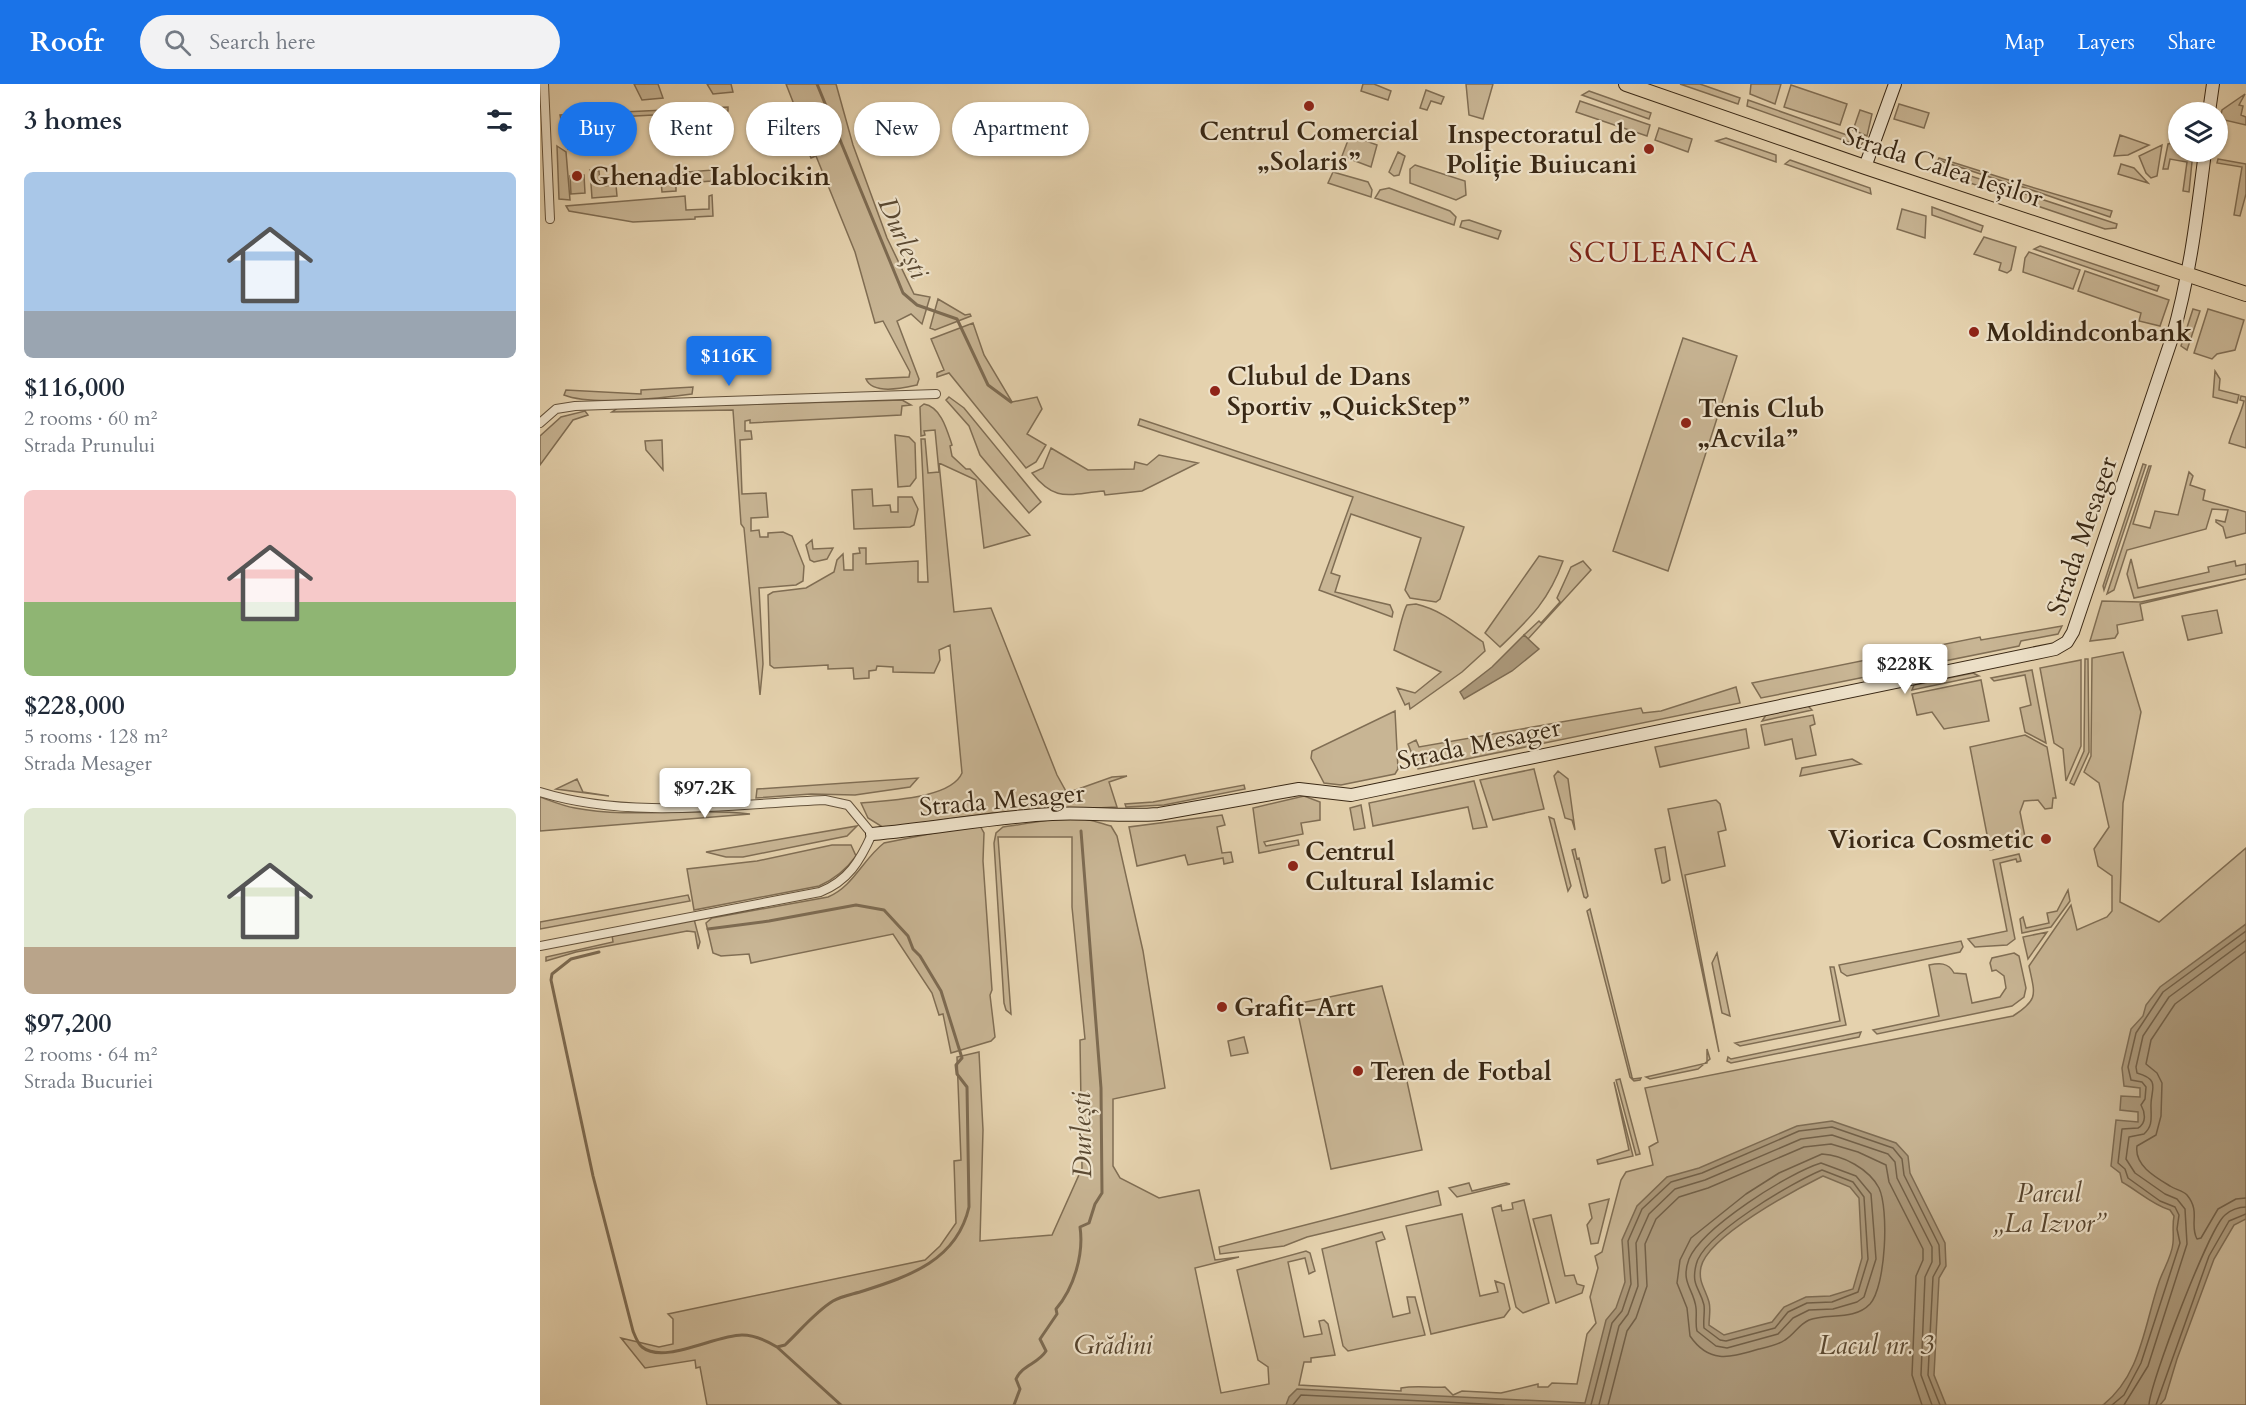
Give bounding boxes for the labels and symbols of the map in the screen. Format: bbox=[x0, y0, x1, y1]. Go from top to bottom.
marker: Centrul Comercial „Solaris” bbox=[1302, 99, 1316, 113]
place label: Centrul Comercial „Solaris” bbox=[1199, 114, 1419, 179]
place label: Inspectoratul de Poliție Buiucani bbox=[1446, 117, 1637, 182]
street label: Strada Calea Ieșilor bbox=[1838, 118, 2048, 216]
marker: Inspectoratul de Poliție Buiucani bbox=[1642, 142, 1656, 156]
place label: Ghenadie Iablocikin bbox=[589, 159, 830, 194]
marker: Ghenadie Iablocikin bbox=[570, 169, 584, 183]
water label: Durlești bbox=[869, 191, 938, 285]
district label: SCULEANCA bbox=[1568, 234, 1760, 272]
place label: Moldindconbank bbox=[1986, 315, 2193, 350]
marker: Moldindconbank bbox=[1967, 325, 1981, 339]
pin: $116K bbox=[687, 336, 771, 387]
place label: Clubul de Dans Sportiv „QuickStep” bbox=[1227, 359, 1470, 424]
marker: Clubul de Dans Sportiv „QuickStep” bbox=[1208, 384, 1222, 398]
place label: Tenis Club „Acvila” bbox=[1698, 391, 1825, 456]
marker: Tenis Club „Acvila” bbox=[1679, 416, 1693, 430]
street label: Strada Mesager bbox=[2038, 451, 2126, 620]
pin: $228K bbox=[1863, 644, 1947, 695]
street label: Strada Mesager bbox=[1394, 710, 1564, 778]
pin: $97.2K bbox=[656, 768, 754, 819]
street label: Strada Mesager bbox=[918, 775, 1087, 825]
place label: Viorica Cosmetic bbox=[1828, 822, 2034, 857]
marker: Viorica Cosmetic bbox=[2039, 832, 2053, 846]
place label: Centrul Cultural Islamic bbox=[1305, 834, 1495, 899]
marker: Centrul Cultural Islamic bbox=[1286, 859, 1300, 873]
place label: Grafit-Art bbox=[1234, 990, 1355, 1025]
marker: Grafit-Art bbox=[1215, 1000, 1229, 1014]
place label: Teren de Fotbal bbox=[1370, 1054, 1552, 1089]
marker: Teren de Fotbal bbox=[1351, 1064, 1365, 1078]
water label: Durlești bbox=[1063, 1091, 1101, 1178]
park label: Parcul „La Izvor” bbox=[1992, 1176, 2108, 1241]
water label: Lacul nr. 3 bbox=[1819, 1327, 1934, 1364]
park label: Grădini bbox=[1074, 1328, 1153, 1363]

